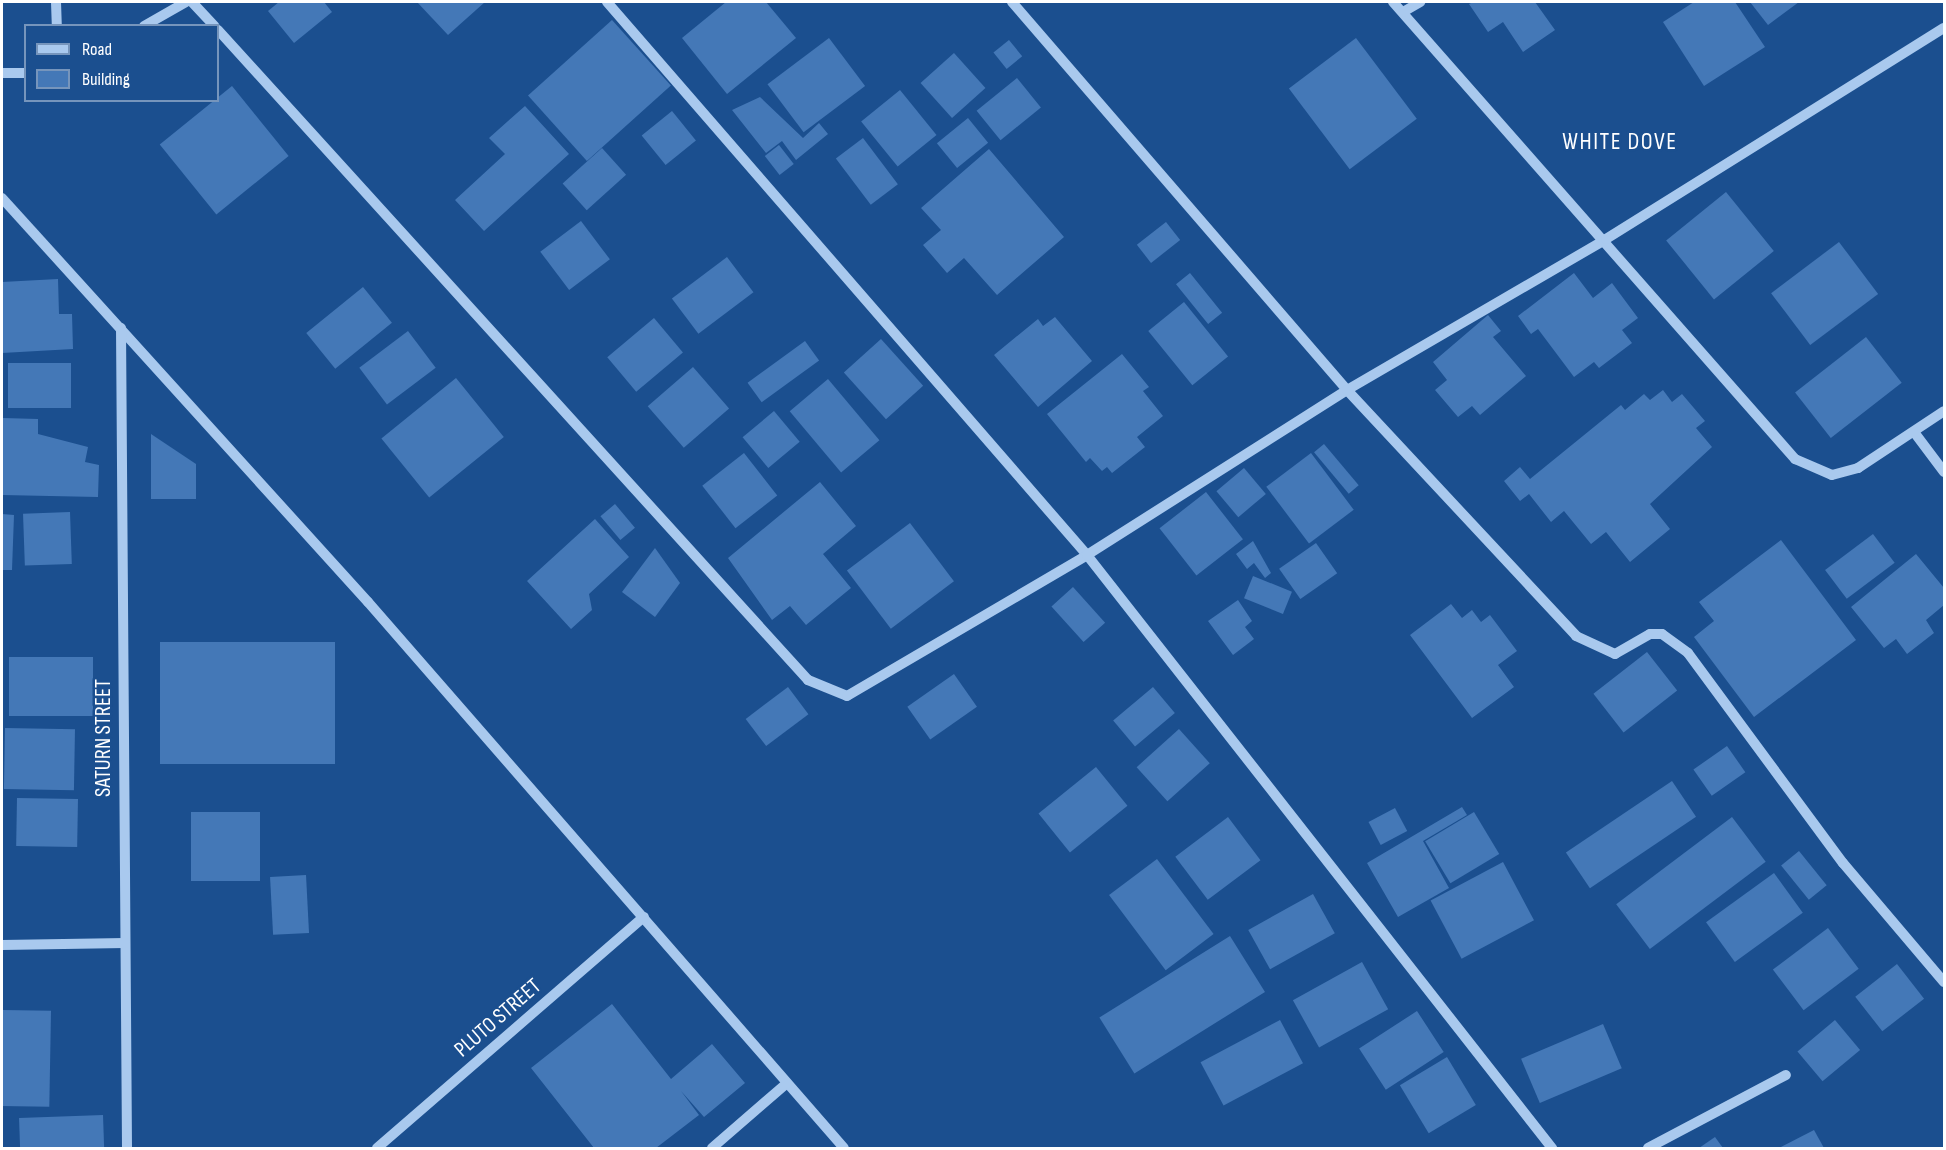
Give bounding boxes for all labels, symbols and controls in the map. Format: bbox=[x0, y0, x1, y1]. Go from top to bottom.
legend bbox=[24, 24, 219, 102]
text: Road bbox=[82, 39, 112, 60]
text: Building bbox=[82, 69, 130, 90]
district label: WHITE DOVE bbox=[1562, 128, 1678, 156]
street label: SATURN STREET bbox=[91, 679, 117, 797]
street label: PLUTO STREET bbox=[449, 973, 547, 1063]

